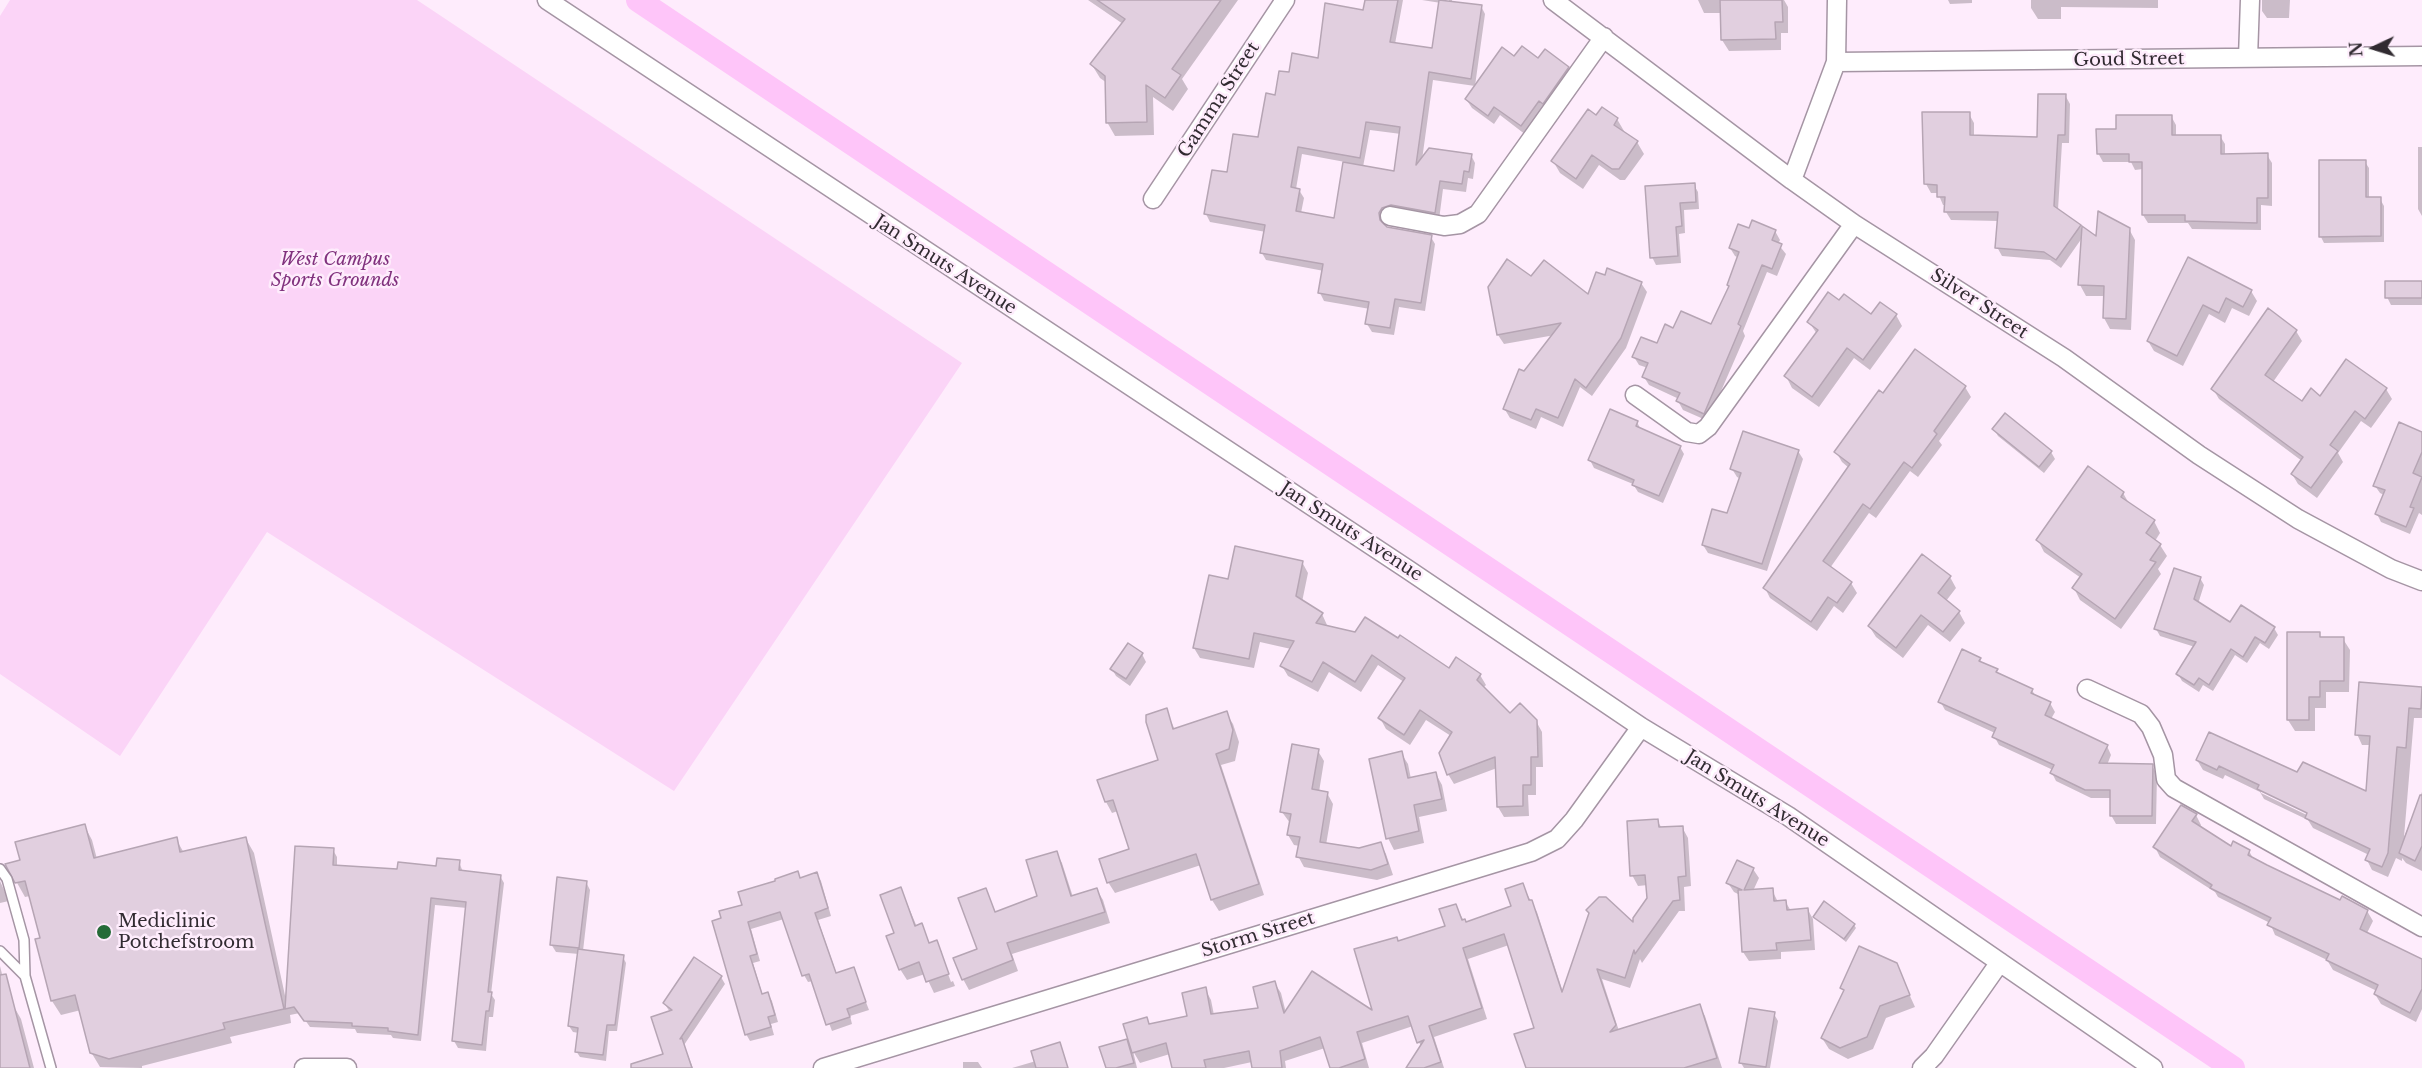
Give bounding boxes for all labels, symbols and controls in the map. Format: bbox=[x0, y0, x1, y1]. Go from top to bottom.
north arrow bbox=[2344, 18, 2404, 78]
street label: Gamma Street bbox=[1174, 38, 1264, 162]
text: N bbox=[2346, 41, 2367, 57]
street label: Goud Street bbox=[2073, 48, 2185, 72]
street label: Jan Smuts Avenue bbox=[870, 211, 1020, 319]
park label: West Campus Sports Grounds bbox=[271, 249, 399, 292]
street label: Silver Street bbox=[1926, 264, 2032, 344]
street label: Jan Smuts Avenue bbox=[1276, 478, 1426, 586]
street label: Jan Smuts Avenue bbox=[1681, 746, 1833, 852]
street label: Storm Street bbox=[1199, 908, 1317, 962]
place label: Mediclinic Potchefstroom bbox=[118, 911, 254, 954]
marker: Mediclinic Potchefstroom bbox=[95, 923, 113, 941]

